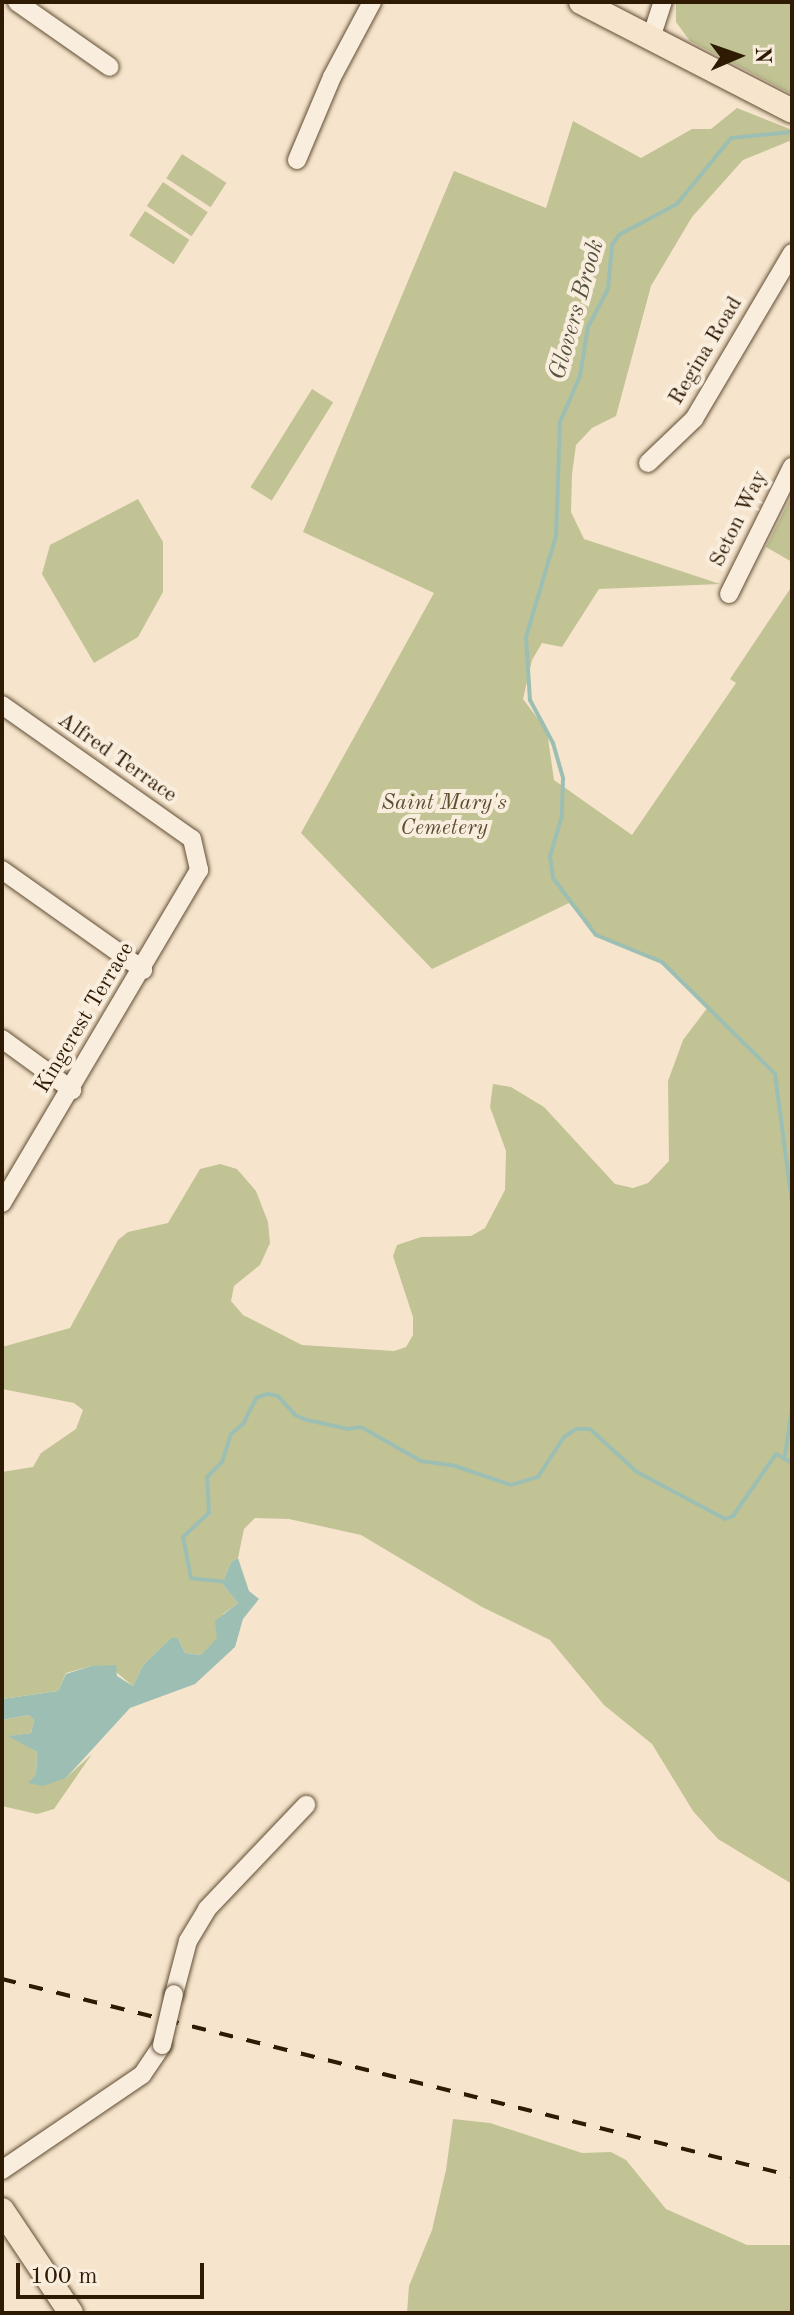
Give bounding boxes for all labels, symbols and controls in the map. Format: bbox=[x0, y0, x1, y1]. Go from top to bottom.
north arrow bbox=[698, 16, 778, 96]
text: N bbox=[751, 46, 773, 64]
water label: Glovers Brook bbox=[544, 237, 612, 383]
street label: Regina Road bbox=[663, 292, 749, 410]
street label: Seton Way bbox=[704, 466, 774, 572]
street label: Alfred Terrace bbox=[52, 707, 182, 809]
park label: Saint Mary's Cemetery bbox=[381, 790, 507, 842]
street label: Kingcrest Terrace bbox=[30, 938, 140, 1098]
scale bar bbox=[20, 2247, 208, 2297]
text: 100 m bbox=[30, 2265, 98, 2289]

